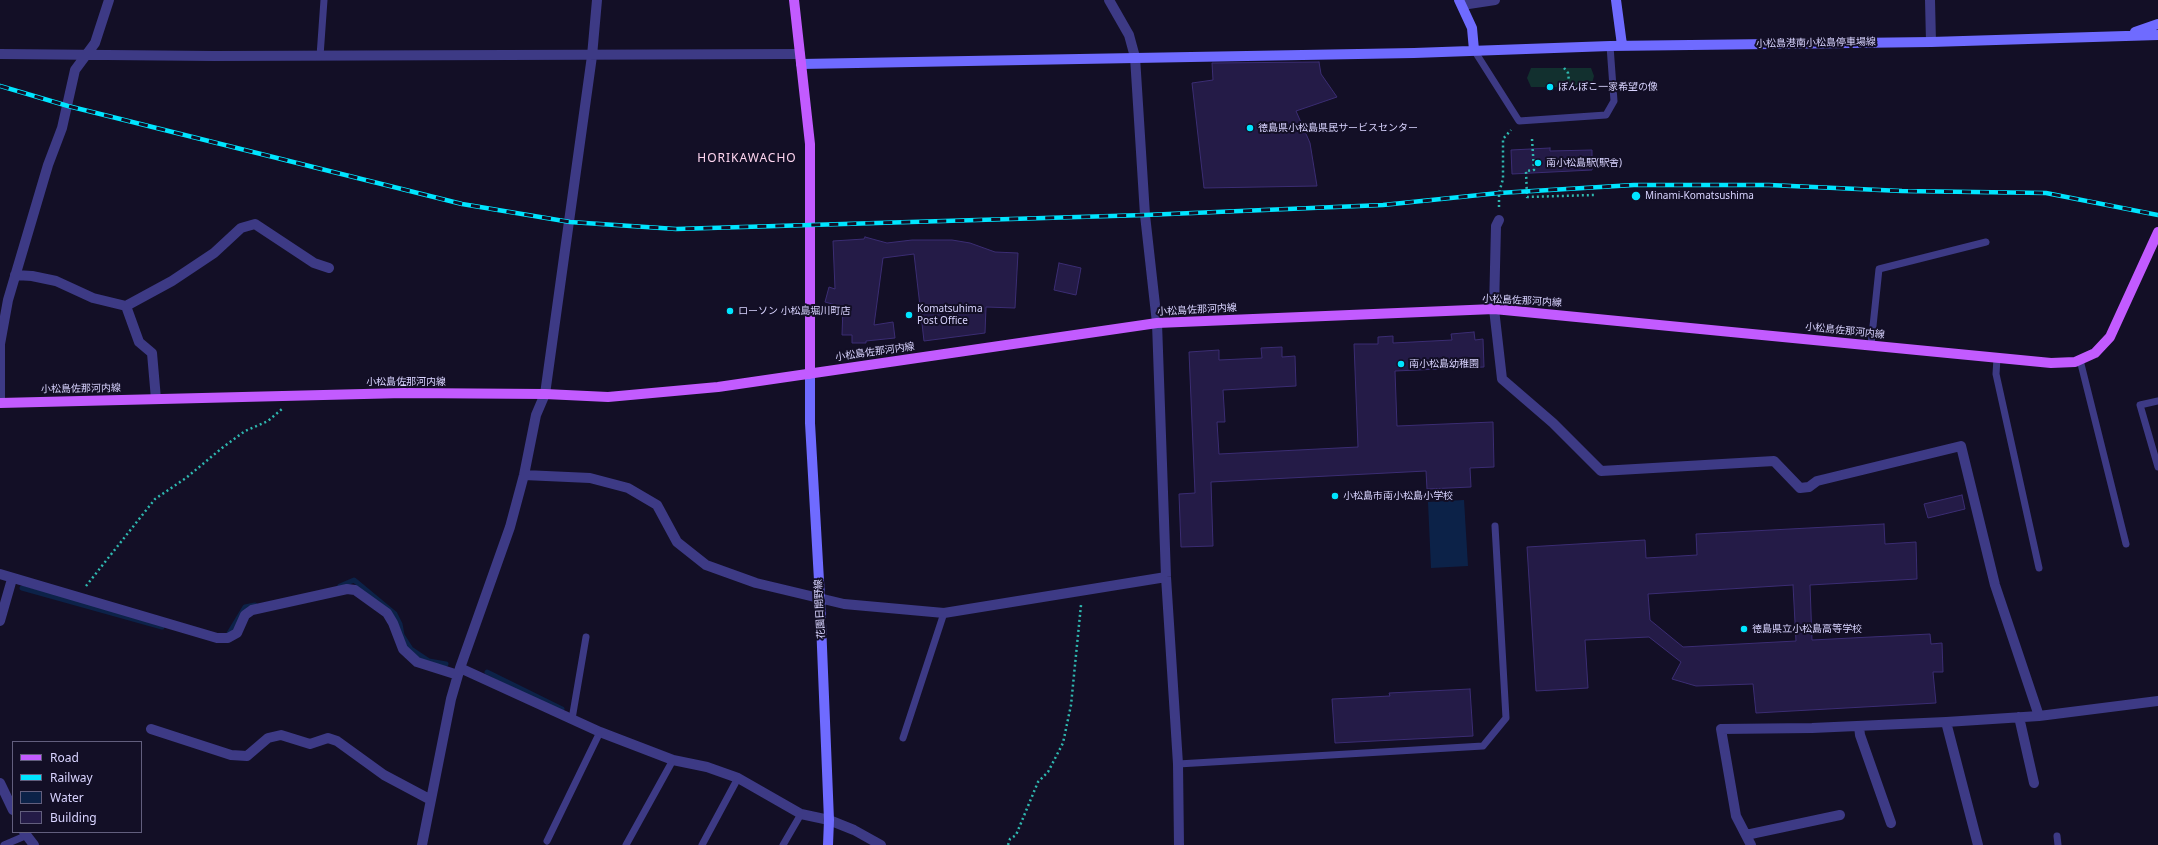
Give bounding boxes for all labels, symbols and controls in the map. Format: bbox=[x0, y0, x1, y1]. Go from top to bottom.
street label: 小松島港南小松島停車場線 bbox=[1756, 36, 1876, 50]
place label: ぽんぽこ一家希望の像 bbox=[1558, 81, 1658, 93]
marker: ぽんぽこ一家希望の像 bbox=[1545, 82, 1555, 92]
place label: 徳島県小松島県民サービスセンター bbox=[1258, 122, 1418, 134]
marker: 徳島県小松島県民サービスセンター bbox=[1245, 123, 1255, 133]
district label: HORIKAWACHO bbox=[697, 152, 797, 166]
place label: 南小松島駅(駅舎) bbox=[1546, 157, 1622, 169]
marker: 南小松島駅(駅舎) bbox=[1533, 158, 1543, 168]
marker: Minami-Komatsushima bbox=[1630, 190, 1642, 202]
place label: Minami-Komatsushima bbox=[1645, 190, 1754, 202]
street label: 小松島佐那河内線 bbox=[1482, 293, 1562, 309]
street label: 小松島佐那河内線 bbox=[1157, 302, 1237, 318]
place label: Komatsuhima Post Office bbox=[917, 303, 982, 326]
place label: ローソン 小松島堀川町店 bbox=[738, 305, 851, 317]
marker: ローソン 小松島堀川町店 bbox=[725, 306, 735, 316]
marker: Komatsuhima Post Office bbox=[904, 310, 914, 320]
street label: 小松島佐那河内線 bbox=[1805, 321, 1885, 341]
street label: 小松島佐那河内線 bbox=[835, 340, 915, 364]
place label: 南小松島幼稚園 bbox=[1409, 358, 1479, 370]
marker: 南小松島幼稚園 bbox=[1396, 359, 1406, 369]
street label: 小松島佐那河内線 bbox=[366, 376, 446, 388]
street label: 小松島佐那河内線 bbox=[41, 382, 121, 396]
place label: 小松島市南小松島小学校 bbox=[1343, 490, 1453, 502]
marker: 小松島市南小松島小学校 bbox=[1330, 491, 1340, 501]
street label: 花園日開野線 bbox=[812, 579, 828, 639]
place label: 徳島県立小松島高等学校 bbox=[1752, 623, 1862, 635]
marker: 徳島県立小松島高等学校 bbox=[1739, 624, 1749, 634]
legend bbox=[12, 741, 142, 833]
text: Road bbox=[50, 749, 79, 766]
text: Railway bbox=[50, 769, 93, 786]
text: Water bbox=[50, 789, 84, 806]
text: Building bbox=[50, 809, 97, 826]

